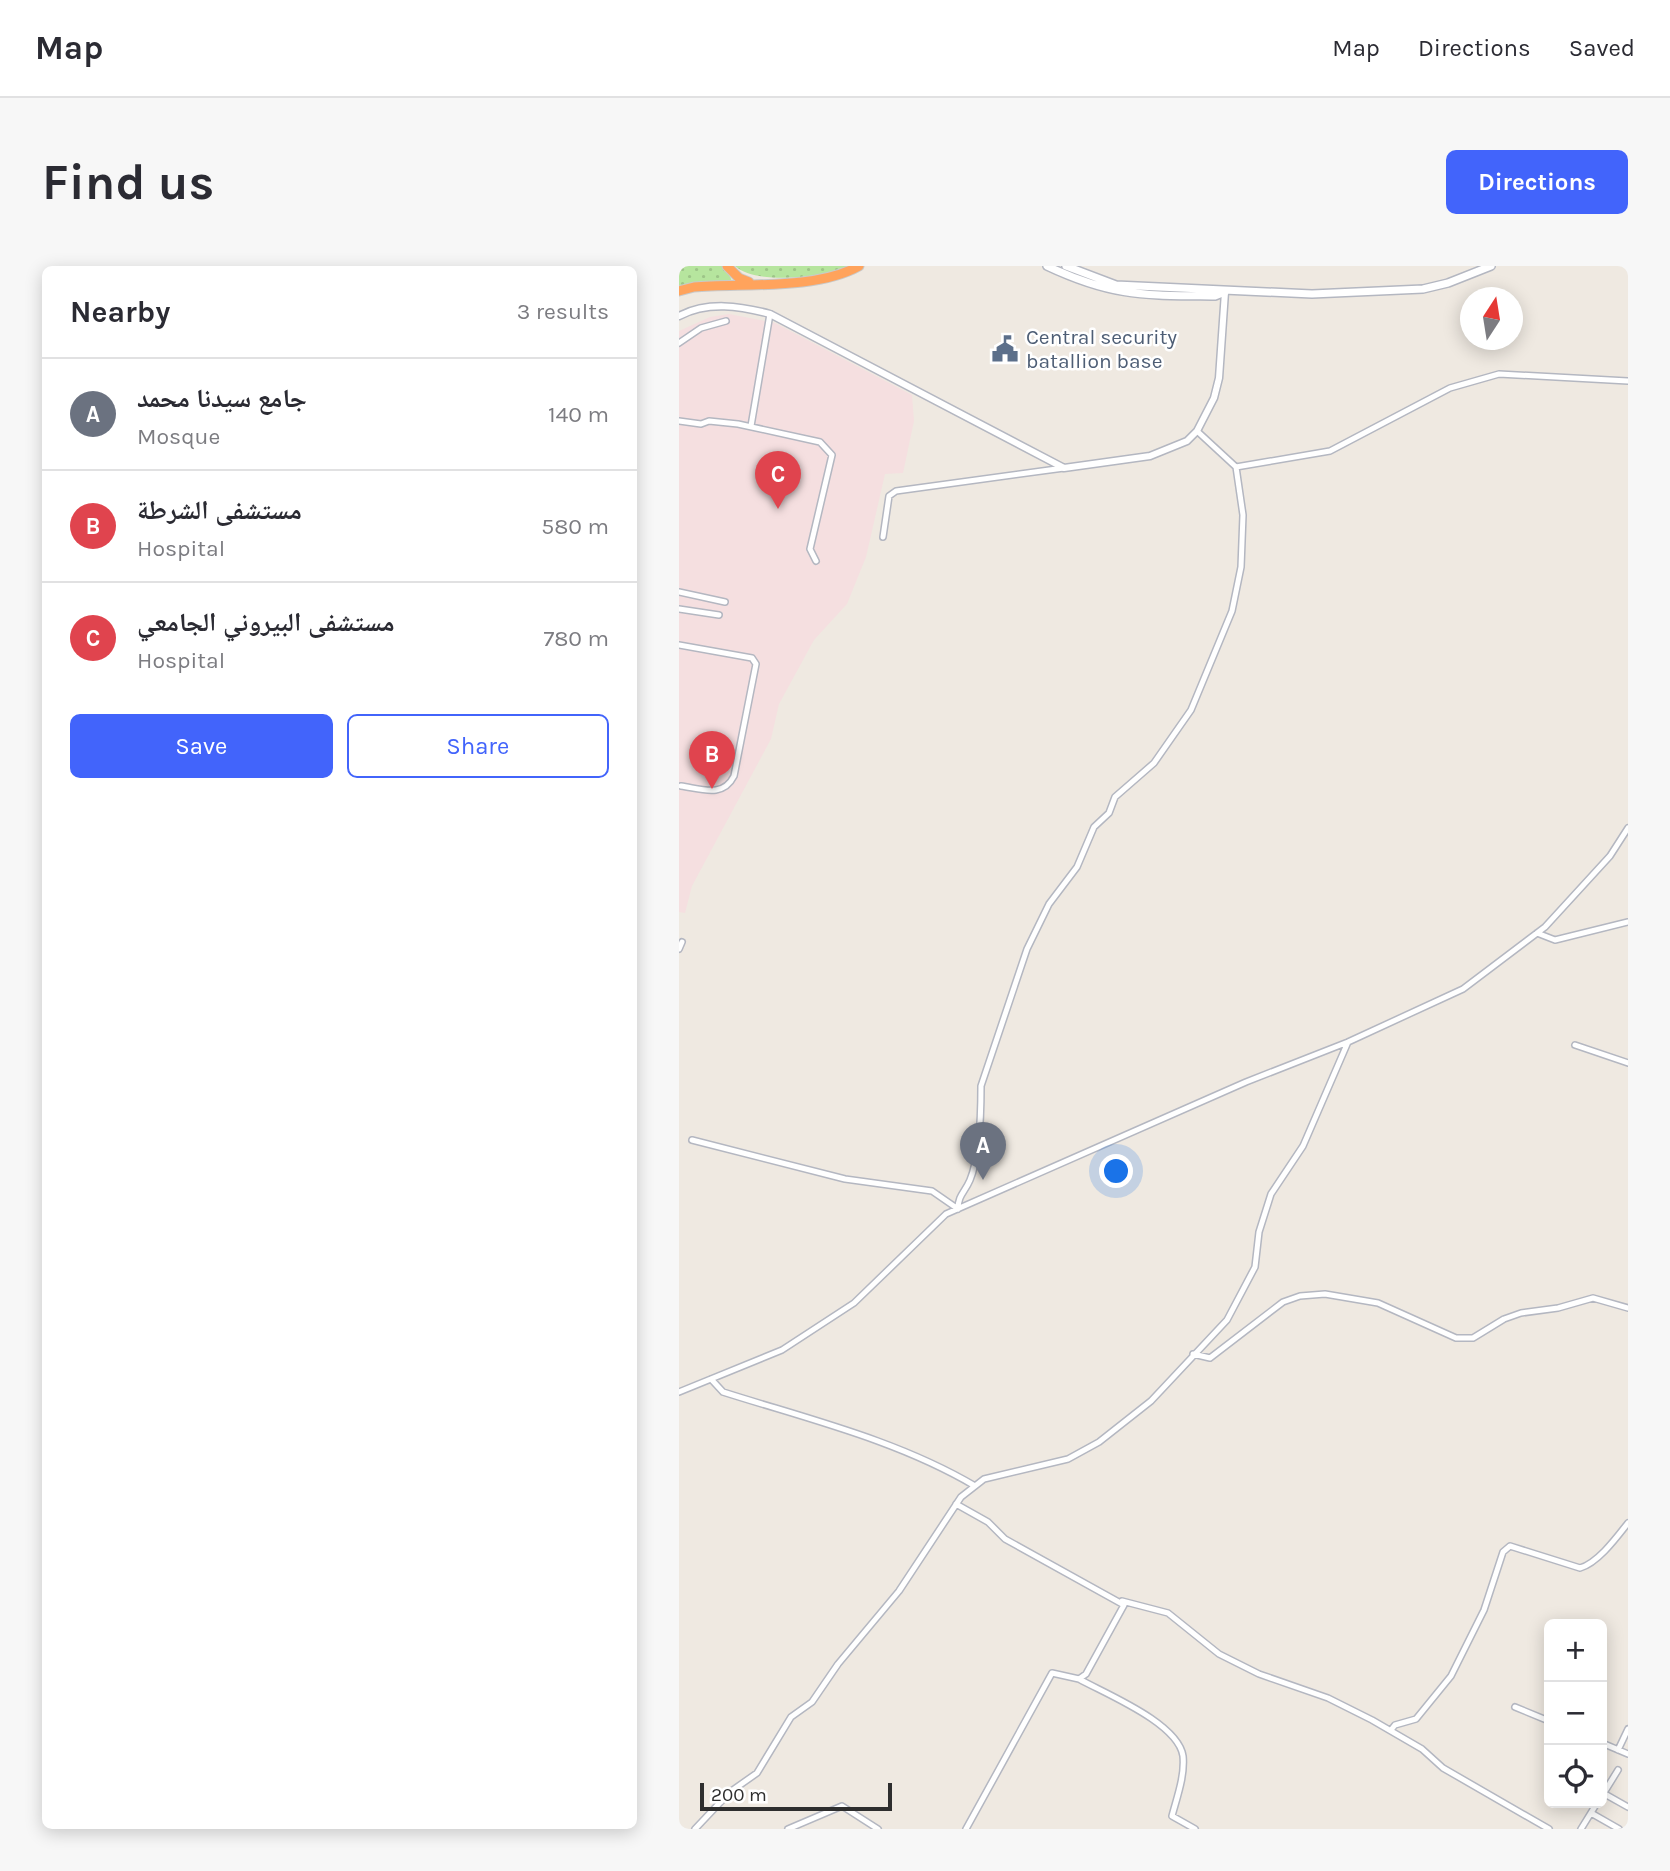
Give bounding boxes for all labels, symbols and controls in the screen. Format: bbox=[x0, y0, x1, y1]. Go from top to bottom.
text: Map bbox=[35, 29, 103, 67]
text: Map bbox=[1332, 34, 1380, 62]
text: Directions bbox=[1418, 34, 1531, 62]
text: Saved bbox=[1569, 34, 1635, 62]
button: Directions bbox=[1446, 150, 1628, 214]
text: Find us bbox=[42, 154, 214, 211]
north arrow bbox=[1460, 287, 1523, 350]
text: Nearby bbox=[70, 294, 170, 330]
text: 3 results bbox=[517, 298, 609, 325]
place label: Central security batallion base bbox=[1026, 325, 1177, 373]
public building icon: Central security batallion base bbox=[990, 334, 1020, 364]
text: جامع سيدنا محمد bbox=[137, 383, 307, 414]
text: A bbox=[86, 401, 100, 428]
text: 140 m bbox=[548, 401, 609, 428]
text: Mosque bbox=[137, 423, 220, 450]
pin: C bbox=[755, 451, 801, 509]
text: مستشفى الشرطة bbox=[137, 495, 302, 526]
text: B bbox=[86, 513, 100, 540]
text: 580 m bbox=[541, 513, 609, 540]
text: Hospital bbox=[137, 535, 225, 562]
text: مستشفى البيروني الجامعي bbox=[137, 607, 394, 638]
text: C bbox=[86, 625, 100, 652]
text: 780 m bbox=[543, 625, 609, 652]
text: Hospital bbox=[137, 647, 225, 674]
button: Save bbox=[70, 714, 333, 778]
button: Share bbox=[347, 714, 609, 778]
pin: B bbox=[689, 731, 735, 789]
pin: A bbox=[960, 1122, 1006, 1180]
your location bbox=[1099, 1154, 1133, 1188]
map controls bbox=[1544, 1619, 1607, 1808]
button: + bbox=[1544, 1619, 1607, 1682]
button: − bbox=[1544, 1682, 1607, 1745]
button: locate bbox=[1544, 1745, 1607, 1808]
scale bar bbox=[700, 1780, 893, 1812]
text: 200 m bbox=[711, 1784, 767, 1806]

